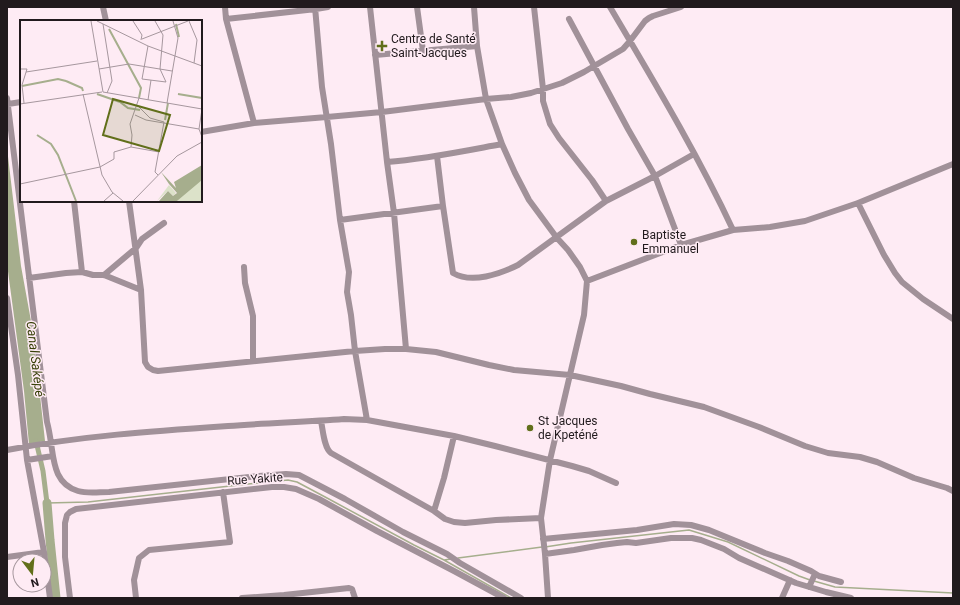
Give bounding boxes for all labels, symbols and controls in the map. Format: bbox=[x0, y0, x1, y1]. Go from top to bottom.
inset map bbox=[20, 20, 202, 202]
place label: Centre de Santé Saint-Jacques bbox=[391, 32, 476, 60]
marker: Centre de Santé Saint-Jacques bbox=[376, 40, 388, 52]
place label: Baptiste Emmanuel bbox=[642, 228, 699, 256]
marker: Baptiste Emmanuel bbox=[629, 237, 639, 247]
water label: Canal Saképé bbox=[23, 320, 48, 398]
place label: St Jacques de Kpeténé bbox=[538, 414, 598, 442]
marker: St Jacques de Kpeténé bbox=[525, 423, 535, 433]
street label: Rue Yakite bbox=[227, 470, 283, 488]
north arrow bbox=[12, 553, 52, 593]
text: N bbox=[29, 575, 40, 590]

